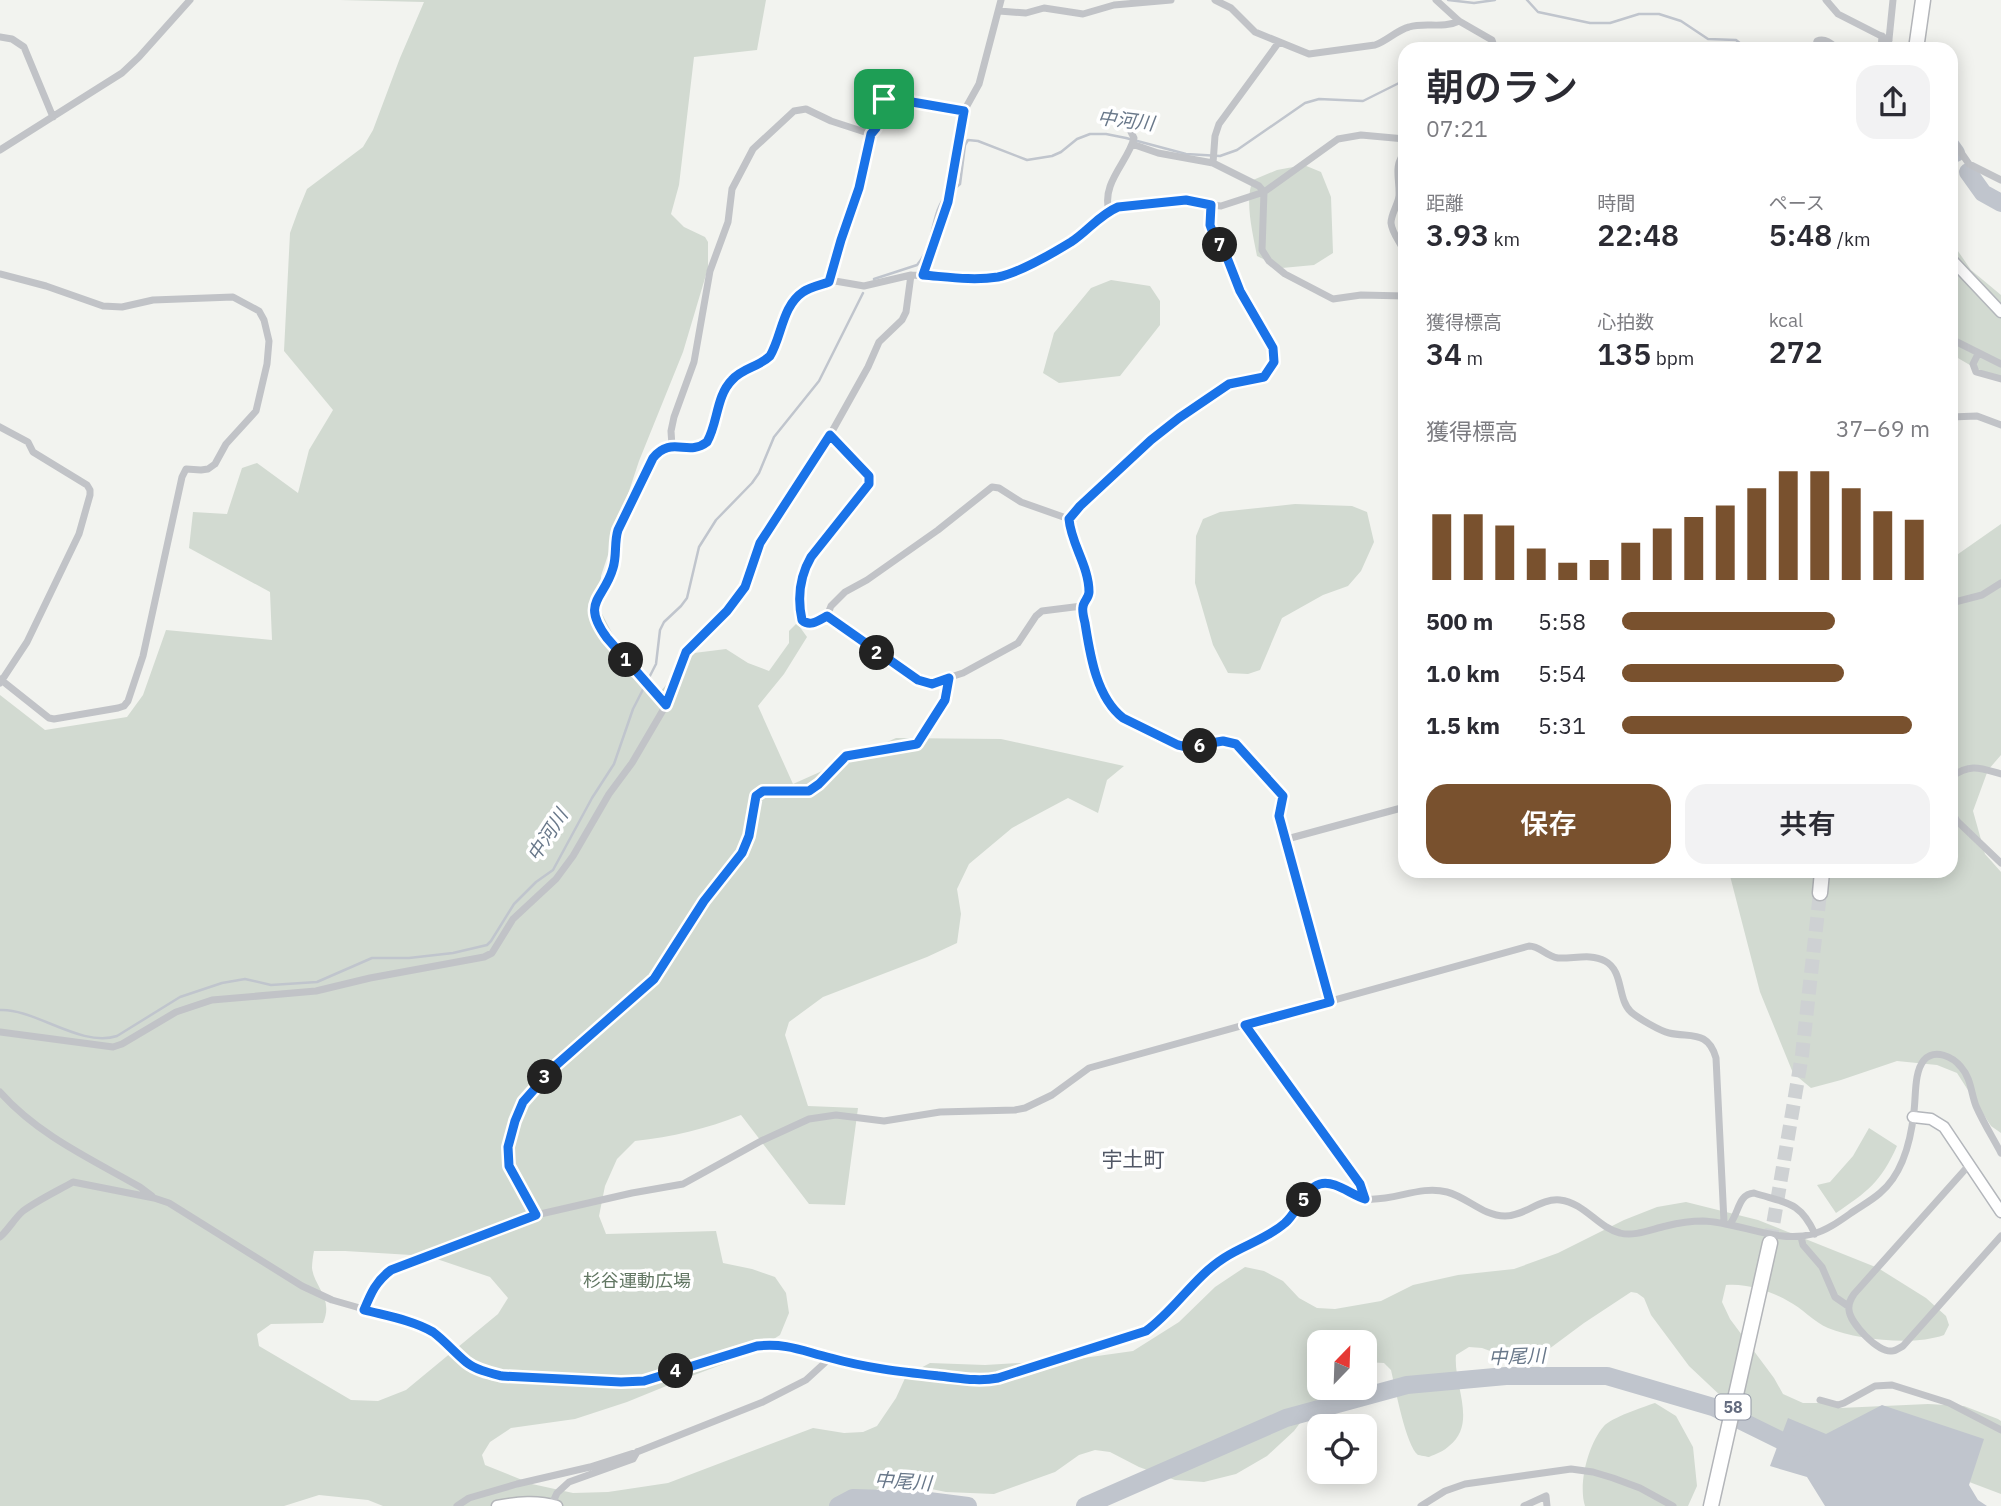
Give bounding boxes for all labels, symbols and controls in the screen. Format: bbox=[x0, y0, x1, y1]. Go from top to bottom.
text: 朝のラン bbox=[1426, 62, 1578, 111]
button: share bbox=[1856, 65, 1930, 139]
pin bbox=[854, 69, 914, 129]
icon: arrive bbox=[865, 80, 903, 118]
water label: 中河川 bbox=[1096, 105, 1158, 136]
text: 07:21 bbox=[1426, 113, 1488, 143]
text: 距離 bbox=[1426, 191, 1464, 215]
text: 時間 bbox=[1597, 191, 1635, 215]
text: ペース bbox=[1769, 191, 1825, 215]
text: 3.93 bbox=[1426, 215, 1489, 254]
text: 22:48 bbox=[1597, 215, 1679, 254]
text: 5:48 bbox=[1769, 215, 1832, 254]
text: km bbox=[1489, 227, 1520, 251]
text: /km bbox=[1832, 227, 1871, 251]
pin: 7 bbox=[1202, 228, 1238, 262]
text: 7 bbox=[1214, 232, 1225, 256]
text: kcal bbox=[1769, 308, 1803, 332]
text: 獲得標高 bbox=[1426, 310, 1502, 334]
text: 心拍数 bbox=[1597, 310, 1654, 334]
text: 272 bbox=[1769, 332, 1823, 371]
text: 34 bbox=[1426, 334, 1462, 373]
text: 135 bbox=[1597, 334, 1651, 373]
text: m bbox=[1462, 346, 1483, 370]
text: bpm bbox=[1651, 346, 1694, 370]
text: 37–69 m bbox=[1836, 413, 1930, 443]
text: 獲得標高 bbox=[1426, 416, 1518, 446]
text: 500 m bbox=[1426, 606, 1493, 636]
text: 5:58 bbox=[1538, 606, 1586, 636]
pin: 2 bbox=[860, 636, 894, 670]
text: 2 bbox=[871, 640, 882, 664]
pin: 1 bbox=[608, 642, 644, 678]
text: 1 bbox=[620, 647, 631, 671]
text: 1.0 km bbox=[1426, 658, 1500, 688]
text: 5:54 bbox=[1538, 658, 1586, 688]
text: 1.5 km bbox=[1426, 710, 1500, 740]
text: 5:31 bbox=[1538, 710, 1586, 740]
pin: 6 bbox=[1182, 728, 1218, 764]
text: 6 bbox=[1194, 733, 1205, 757]
button: 保存 bbox=[1426, 784, 1671, 864]
button: 共有 bbox=[1685, 784, 1930, 864]
water label: 中河川 bbox=[521, 803, 574, 865]
pin: 3 bbox=[528, 1060, 562, 1094]
text: 3 bbox=[539, 1064, 550, 1088]
district label: 宇土町 bbox=[1102, 1145, 1165, 1173]
pin: 5 bbox=[1286, 1182, 1322, 1218]
text: 5 bbox=[1298, 1187, 1309, 1211]
park label: 杉谷運動広場 bbox=[583, 1269, 691, 1292]
north arrow bbox=[1307, 1330, 1377, 1400]
map controls bbox=[1307, 1330, 1377, 1484]
water label: 中尾川 bbox=[1488, 1343, 1548, 1369]
pin: 4 bbox=[658, 1354, 694, 1388]
text: 4 bbox=[670, 1358, 681, 1382]
road number: 58 bbox=[1716, 1394, 1750, 1420]
button: locate bbox=[1307, 1414, 1377, 1484]
water label: 中尾川 bbox=[874, 1467, 934, 1495]

